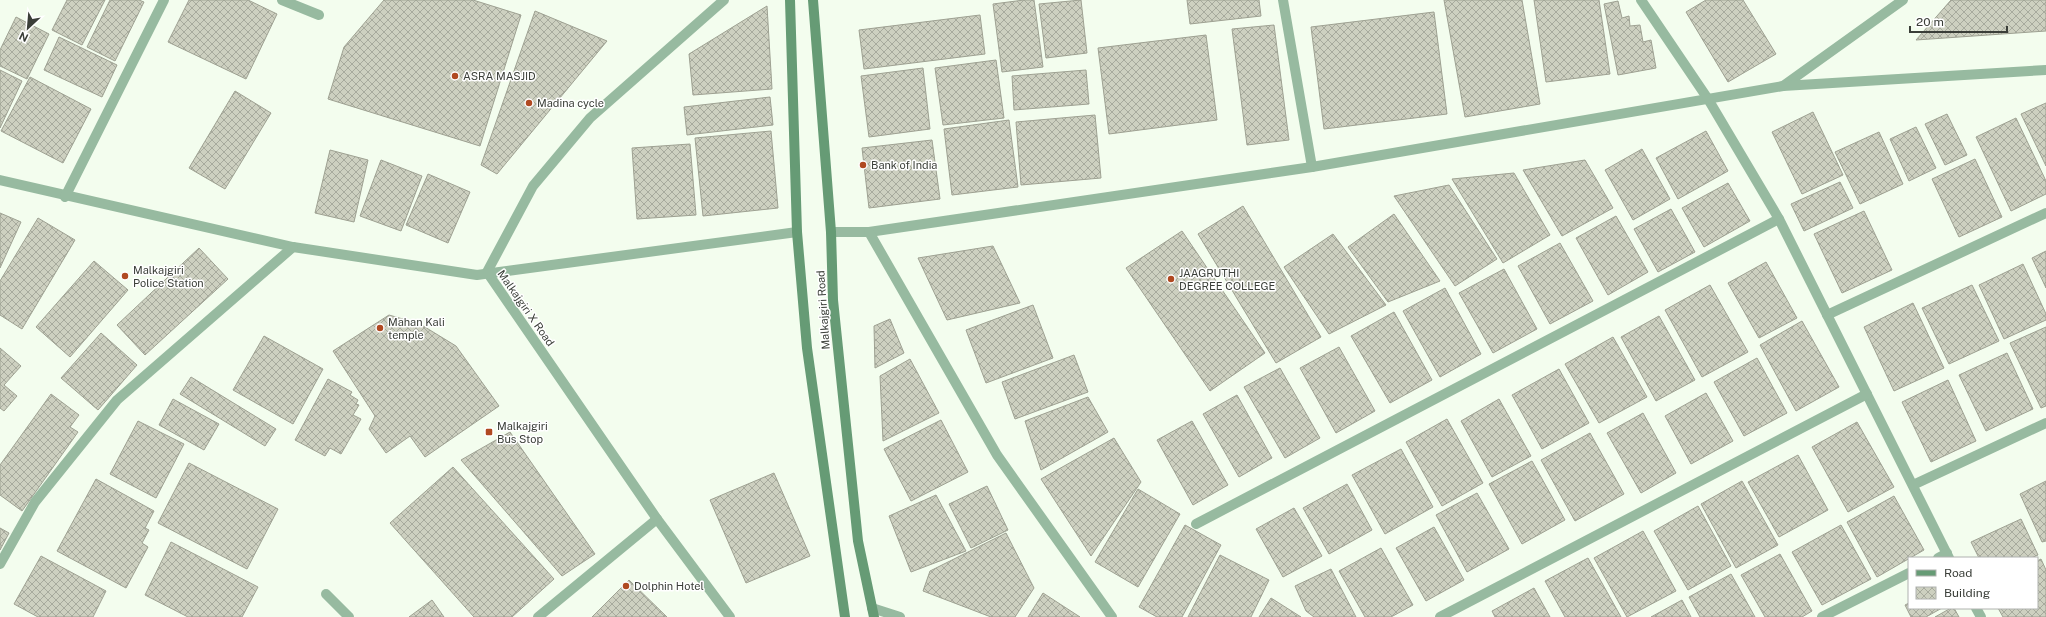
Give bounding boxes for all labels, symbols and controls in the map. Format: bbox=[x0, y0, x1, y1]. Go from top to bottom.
north arrow bbox=[8, 8, 48, 48]
scale bar bbox=[1910, 8, 2007, 34]
text: 20 m bbox=[1916, 15, 1944, 29]
text: N bbox=[17, 30, 30, 44]
place label: ASRA MASJID bbox=[463, 70, 536, 82]
marker: ASRA MASJID bbox=[450, 71, 460, 81]
place label: Madina cycle bbox=[537, 97, 604, 109]
marker: Madina cycle bbox=[524, 98, 534, 108]
place label: Bank of India bbox=[871, 159, 937, 171]
marker: Bank of India bbox=[858, 160, 868, 170]
place label: Malkajgiri Police Station bbox=[133, 264, 204, 289]
place label: JAAGRUTHI DEGREE COLLEGE bbox=[1179, 267, 1276, 292]
street label: Malkajgiri X Road bbox=[495, 268, 557, 348]
street label: Malkajgiri Road bbox=[814, 270, 832, 350]
marker: Malkajgiri Police Station bbox=[120, 271, 130, 281]
marker: JAAGRUTHI DEGREE COLLEGE bbox=[1166, 274, 1176, 284]
place label: Mahan Kali temple bbox=[388, 316, 445, 341]
marker: Mahan Kali temple bbox=[375, 323, 385, 333]
place label: Malkajgiri Bus Stop bbox=[497, 420, 548, 445]
marker: Malkajgiri Bus Stop bbox=[484, 427, 494, 437]
legend bbox=[1908, 557, 2038, 609]
text: Road bbox=[1944, 566, 1972, 580]
place label: Dolphin Hotel bbox=[634, 580, 704, 592]
marker: Dolphin Hotel bbox=[621, 581, 631, 591]
text: Building bbox=[1944, 586, 1990, 600]

